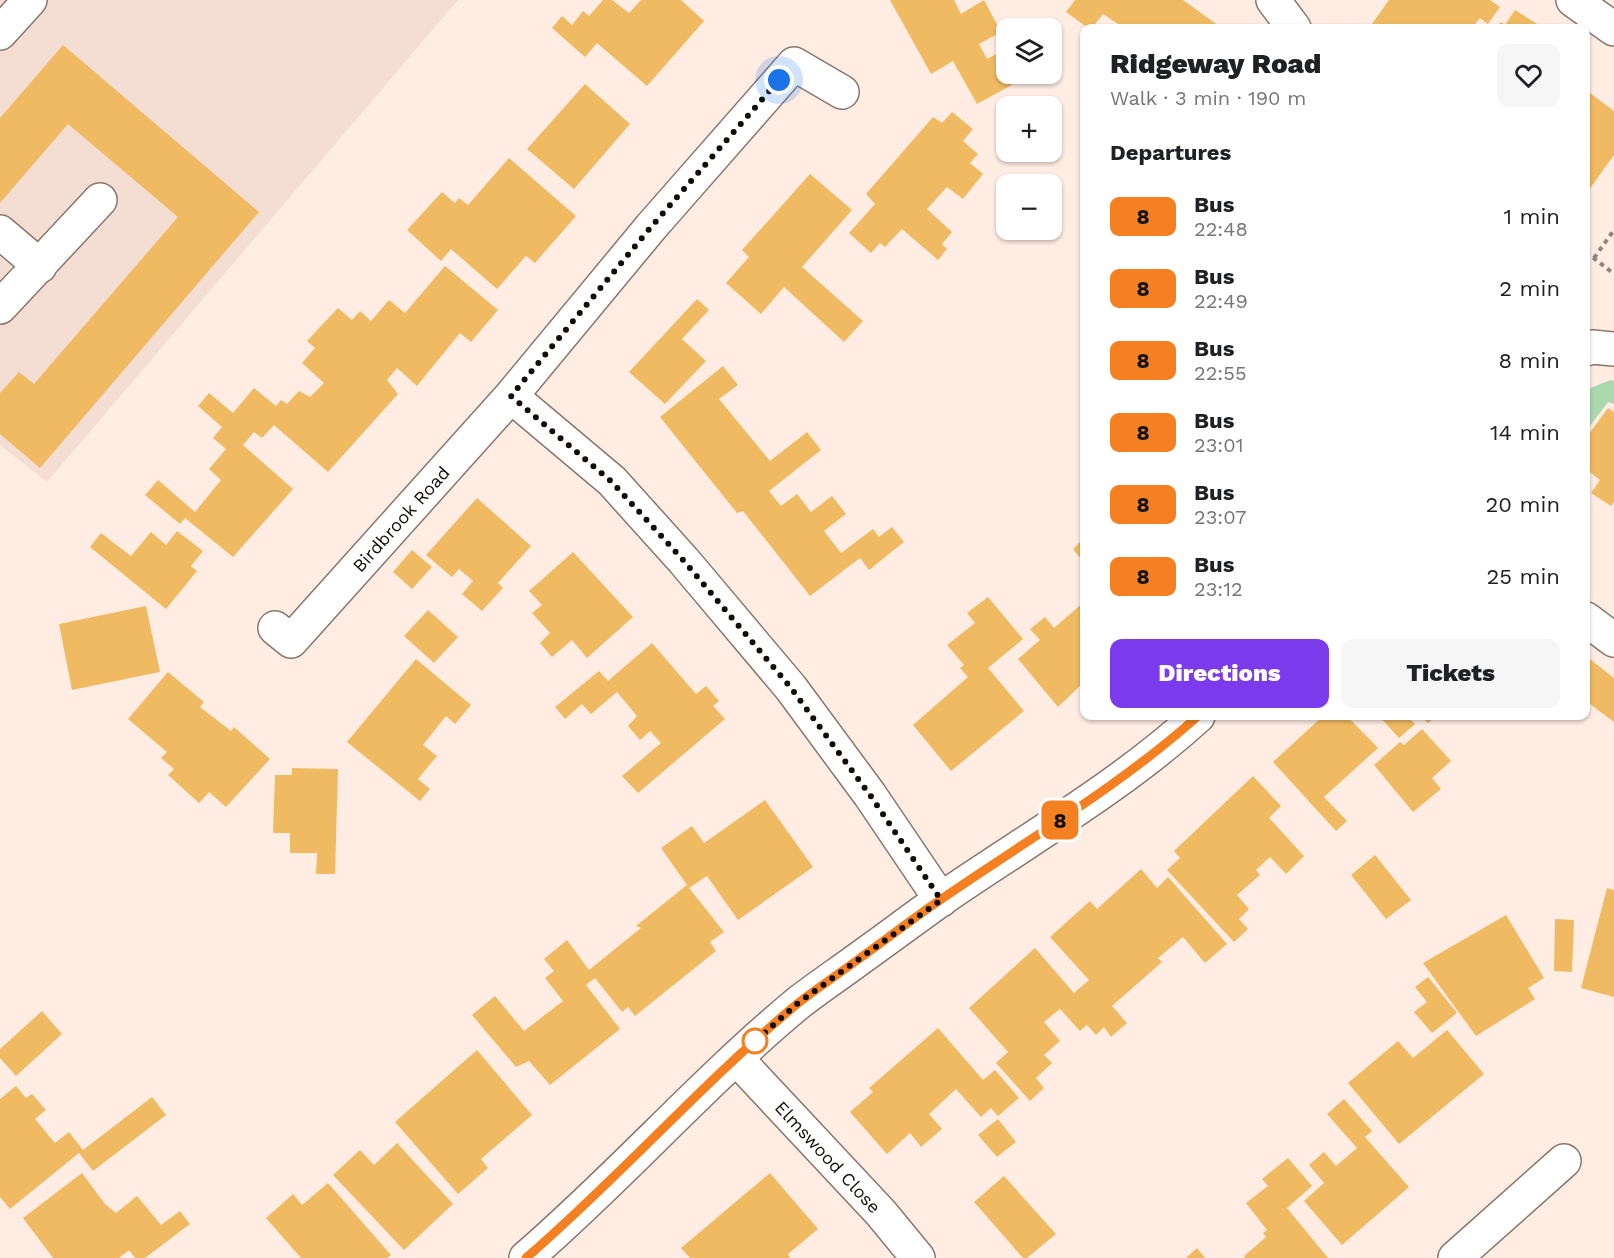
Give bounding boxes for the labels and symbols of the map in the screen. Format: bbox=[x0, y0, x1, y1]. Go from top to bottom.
your location bbox=[764, 65, 794, 95]
street label: Birdbrook Road bbox=[348, 462, 454, 576]
line badge: 8 bbox=[1040, 800, 1080, 840]
unlabelled marker bbox=[742, 1028, 768, 1054]
street label: Elmswood Close bbox=[771, 1097, 885, 1217]

